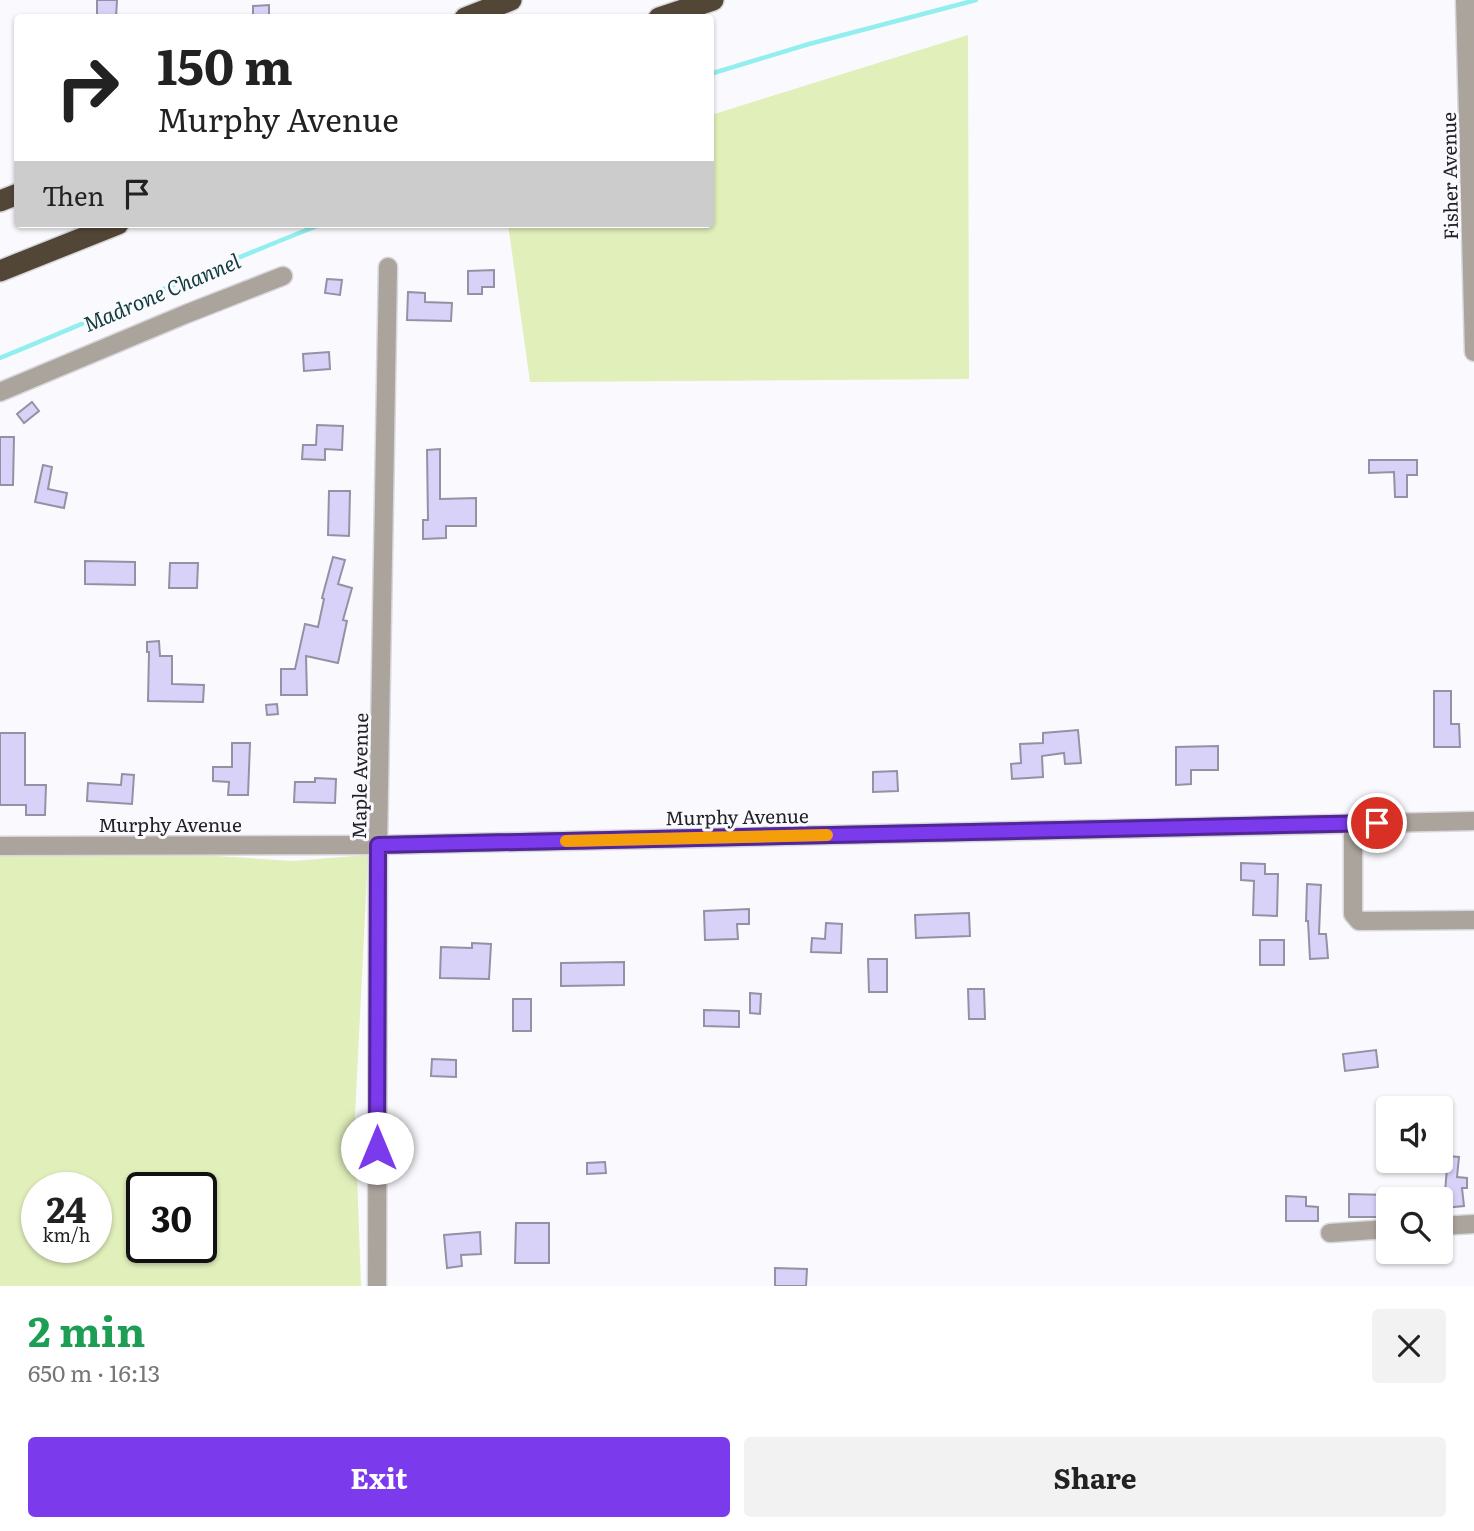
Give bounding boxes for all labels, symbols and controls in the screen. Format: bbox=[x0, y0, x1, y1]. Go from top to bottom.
text: 150 m bbox=[157, 27, 293, 100]
icon: right bbox=[42, 42, 133, 133]
text: Murphy Avenue bbox=[157, 94, 399, 142]
street label: Fisher Avenue bbox=[1434, 112, 1464, 240]
text: Then bbox=[42, 175, 104, 214]
icon: arrive bbox=[118, 175, 156, 213]
water label: Madrone Channel bbox=[78, 244, 244, 338]
street label: Maple Avenue bbox=[344, 712, 374, 840]
pin bbox=[1347, 793, 1407, 853]
street label: Murphy Avenue bbox=[665, 801, 809, 831]
icon: arrive bbox=[1358, 804, 1396, 842]
street label: Murphy Avenue bbox=[98, 810, 242, 838]
map controls bbox=[1376, 1096, 1453, 1264]
button: sound bbox=[1376, 1096, 1453, 1173]
position arrow bbox=[340, 1111, 414, 1185]
speed limit sign: 30 bbox=[126, 1172, 217, 1263]
text: 24 bbox=[47, 1182, 86, 1234]
button: search bbox=[1376, 1187, 1453, 1264]
text: km/h bbox=[43, 1221, 90, 1248]
text: 2 min bbox=[28, 1298, 145, 1360]
button: close bbox=[1372, 1309, 1446, 1383]
text: 650 m · 16:13 bbox=[28, 1355, 160, 1389]
button: Exit bbox=[28, 1437, 730, 1517]
button: Share bbox=[744, 1437, 1446, 1517]

